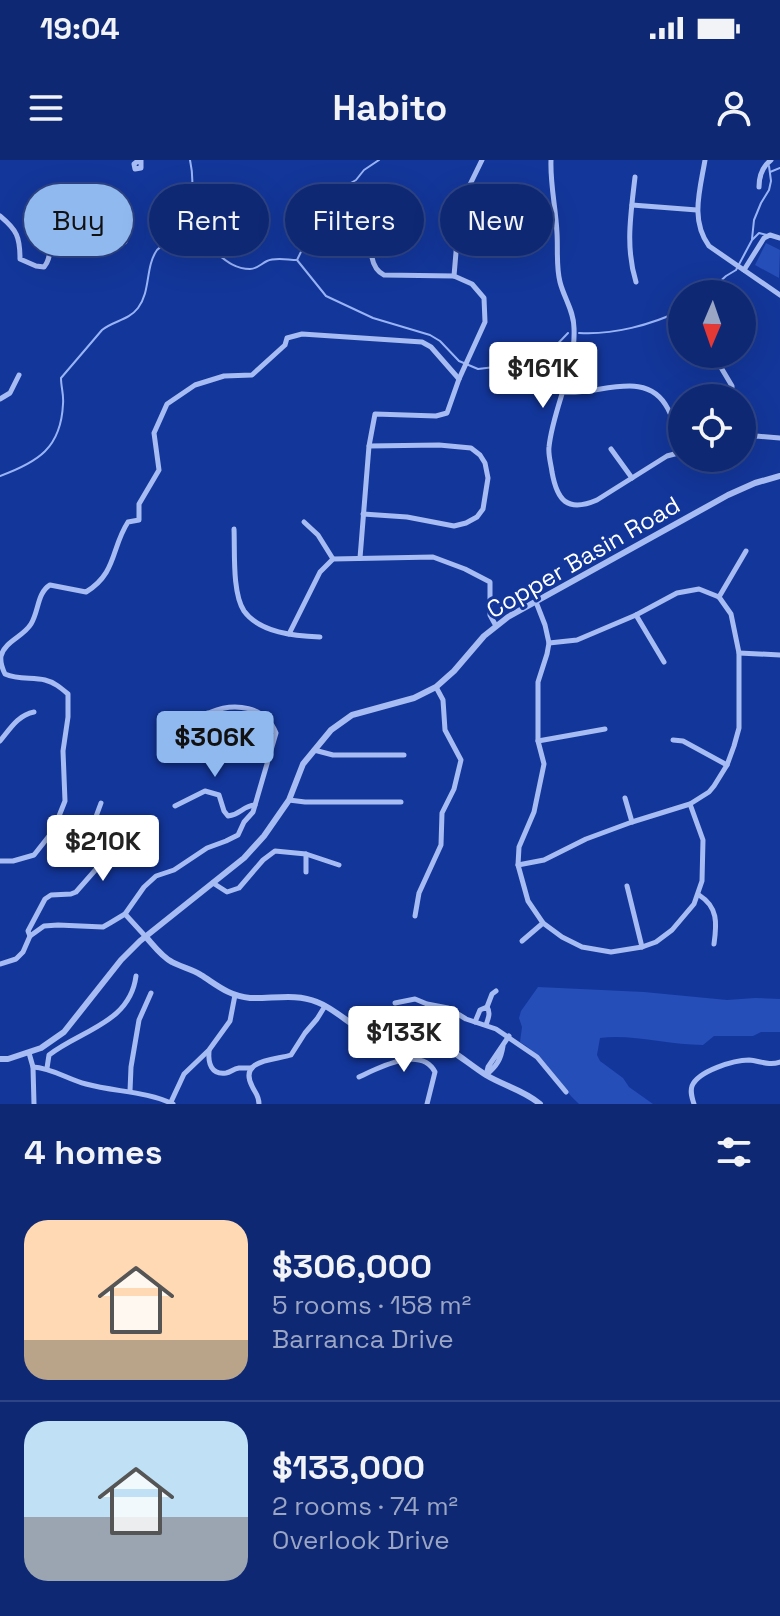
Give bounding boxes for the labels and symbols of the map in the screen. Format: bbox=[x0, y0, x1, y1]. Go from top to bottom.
north arrow bbox=[668, 280, 756, 368]
pin: $161K bbox=[487, 342, 599, 410]
street label: Copper Basin Road bbox=[481, 489, 685, 625]
pin: $306K bbox=[159, 711, 271, 779]
pin: $210K bbox=[47, 815, 159, 883]
pin: $133K bbox=[348, 1006, 460, 1074]

